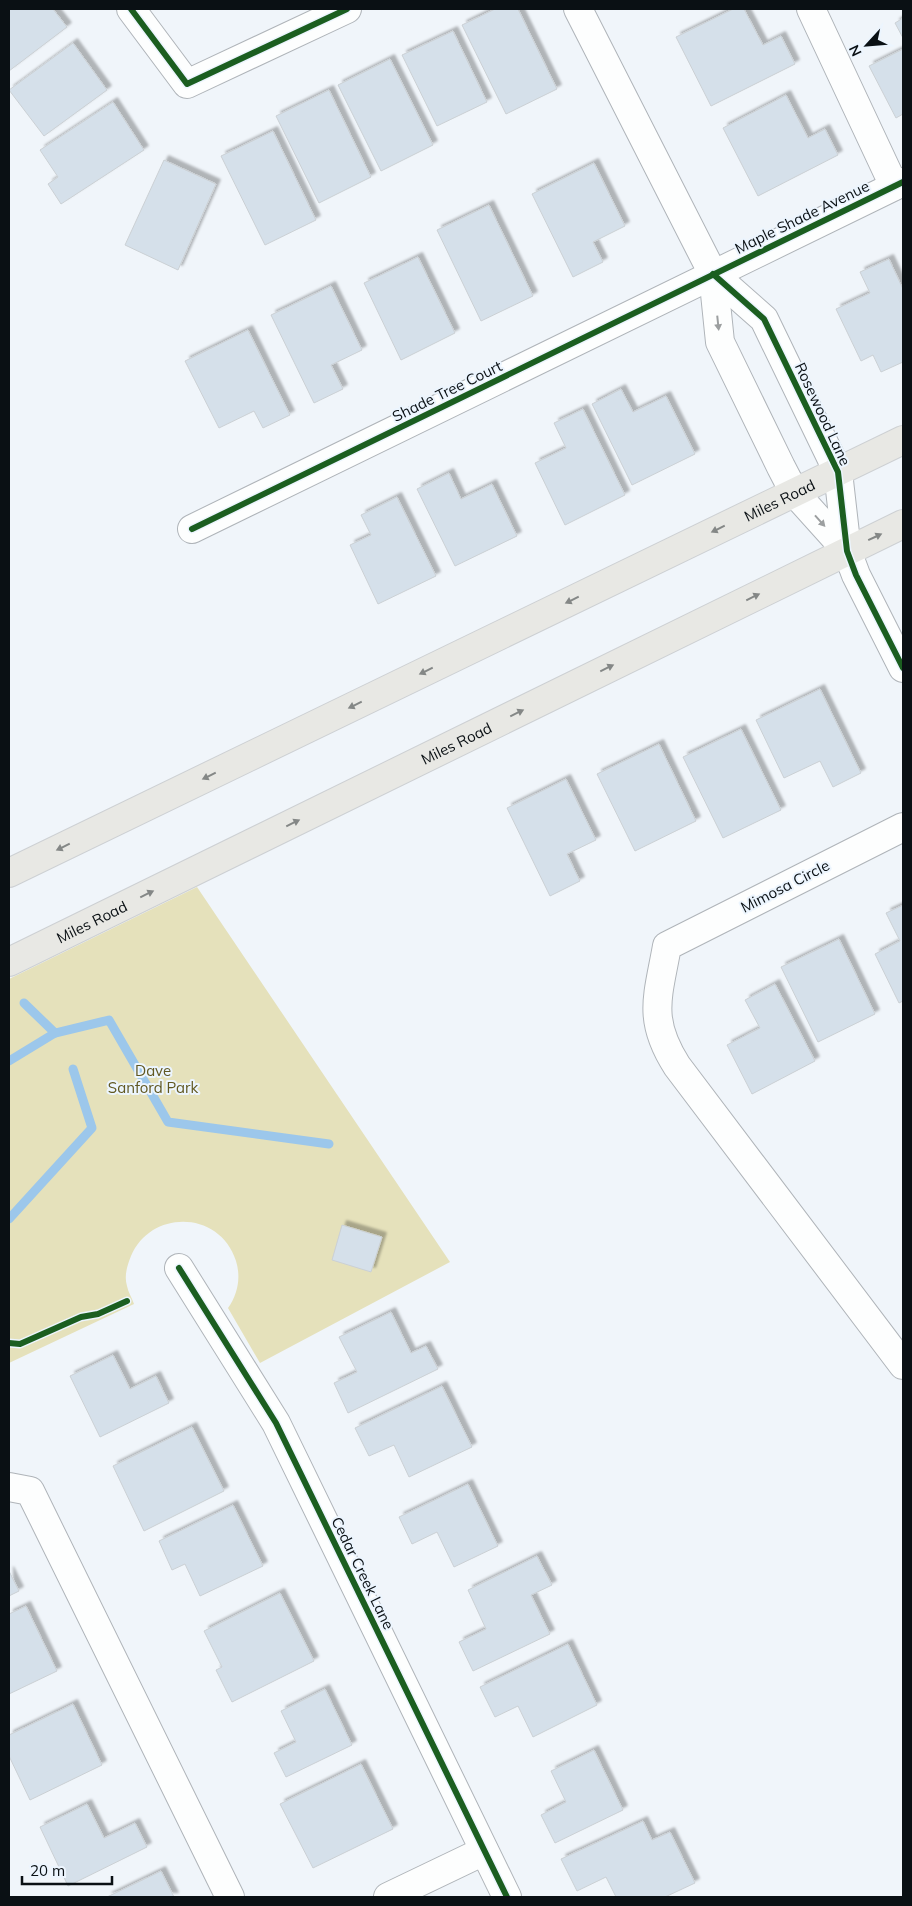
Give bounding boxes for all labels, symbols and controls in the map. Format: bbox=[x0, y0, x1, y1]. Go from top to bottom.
north arrow bbox=[842, 20, 892, 70]
text: N bbox=[845, 42, 866, 59]
street label: Maple Shade Avenue bbox=[732, 176, 872, 258]
one-way arrow bbox=[714, 315, 722, 331]
street label: Shade Tree Court bbox=[389, 356, 505, 426]
street label: Rosewood Lane bbox=[791, 360, 855, 468]
street label: Miles Road bbox=[741, 475, 818, 525]
one-way arrow bbox=[815, 515, 826, 528]
one-way arrow bbox=[711, 525, 725, 533]
one-way arrow bbox=[868, 533, 882, 541]
one-way arrow bbox=[746, 593, 760, 601]
one-way arrow bbox=[565, 596, 579, 604]
one-way arrow bbox=[600, 664, 615, 673]
one-way arrow bbox=[419, 667, 433, 675]
one-way arrow bbox=[348, 701, 362, 709]
one-way arrow bbox=[510, 709, 524, 717]
street label: Miles Road bbox=[418, 718, 495, 768]
one-way arrow bbox=[202, 772, 216, 780]
one-way arrow bbox=[286, 819, 300, 827]
one-way arrow bbox=[56, 843, 70, 851]
street label: Mimosa Circle bbox=[738, 856, 832, 916]
one-way arrow bbox=[140, 890, 154, 898]
street label: Miles Road bbox=[53, 896, 130, 947]
park label: Dave Sanford Park bbox=[108, 1061, 198, 1097]
street label: Cedar Creek Lane bbox=[328, 1514, 398, 1632]
scale bar bbox=[22, 1854, 112, 1886]
text: 20 m bbox=[30, 1861, 65, 1880]

